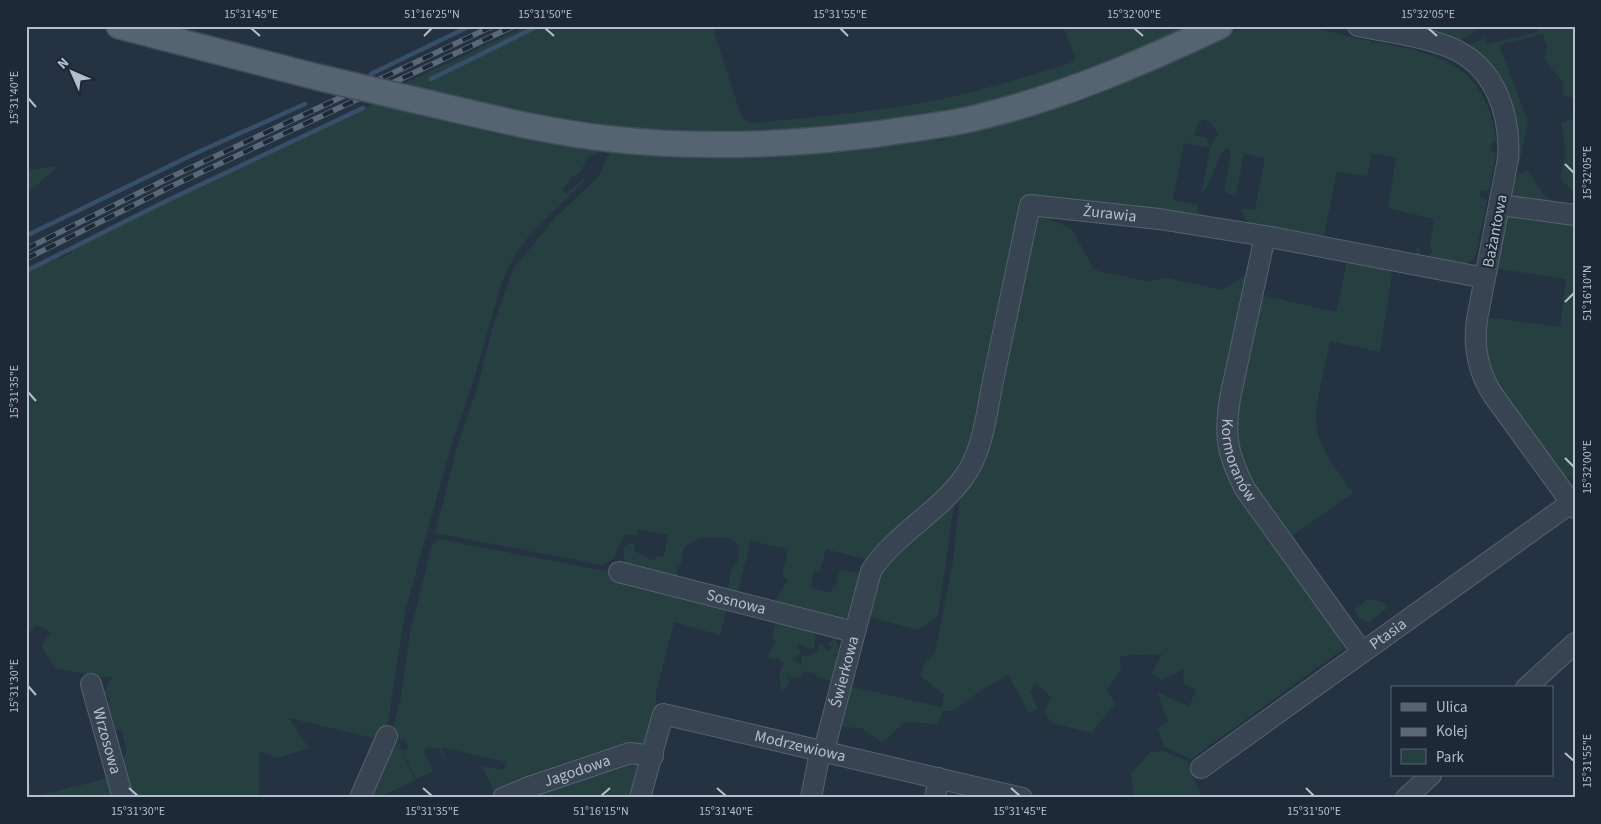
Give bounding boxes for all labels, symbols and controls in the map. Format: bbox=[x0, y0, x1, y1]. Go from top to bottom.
text: 15°31'45"E bbox=[224, 6, 278, 23]
text: 51°16'25"N bbox=[404, 6, 460, 23]
text: 15°31'50"E bbox=[518, 6, 572, 23]
text: 15°31'55"E bbox=[813, 6, 867, 23]
text: 15°32'00"E bbox=[1107, 6, 1161, 23]
text: 15°32'05"E bbox=[1401, 6, 1455, 23]
north arrow bbox=[48, 48, 98, 98]
text: N bbox=[53, 53, 74, 74]
text: 15°31'40"E bbox=[6, 71, 23, 125]
text: 15°32'05"E bbox=[1579, 146, 1596, 200]
street label: Bażantowa bbox=[1477, 193, 1513, 269]
street label: Żurawia bbox=[1082, 200, 1138, 227]
text: 51°16'10"N bbox=[1579, 265, 1596, 321]
text: 15°31'35"E bbox=[6, 365, 23, 419]
street label: Kormoranów bbox=[1216, 418, 1262, 507]
text: 15°32'00"E bbox=[1579, 440, 1596, 494]
street label: Sosnowa bbox=[704, 584, 768, 620]
street label: Ptasia bbox=[1365, 613, 1411, 655]
street label: Świerkowa bbox=[825, 634, 864, 710]
text: 15°31'30"E bbox=[6, 659, 23, 713]
legend bbox=[1391, 686, 1554, 776]
text: Ulica bbox=[1436, 697, 1467, 718]
street label: Wrzosowa bbox=[87, 705, 127, 777]
text: Kolej bbox=[1436, 721, 1468, 742]
street label: Modrzewiowa bbox=[752, 725, 848, 767]
text: 15°31'55"E bbox=[1579, 734, 1596, 788]
text: Park bbox=[1436, 747, 1465, 768]
street label: Jagodowa bbox=[541, 749, 613, 792]
text: 15°31'30"E bbox=[111, 803, 165, 820]
text: 15°31'35"E bbox=[405, 803, 459, 820]
text: 51°16'15"N bbox=[573, 803, 629, 820]
text: 15°31'40"E bbox=[699, 803, 753, 820]
text: 15°31'45"E bbox=[993, 803, 1047, 820]
text: 15°31'50"E bbox=[1287, 803, 1341, 820]

